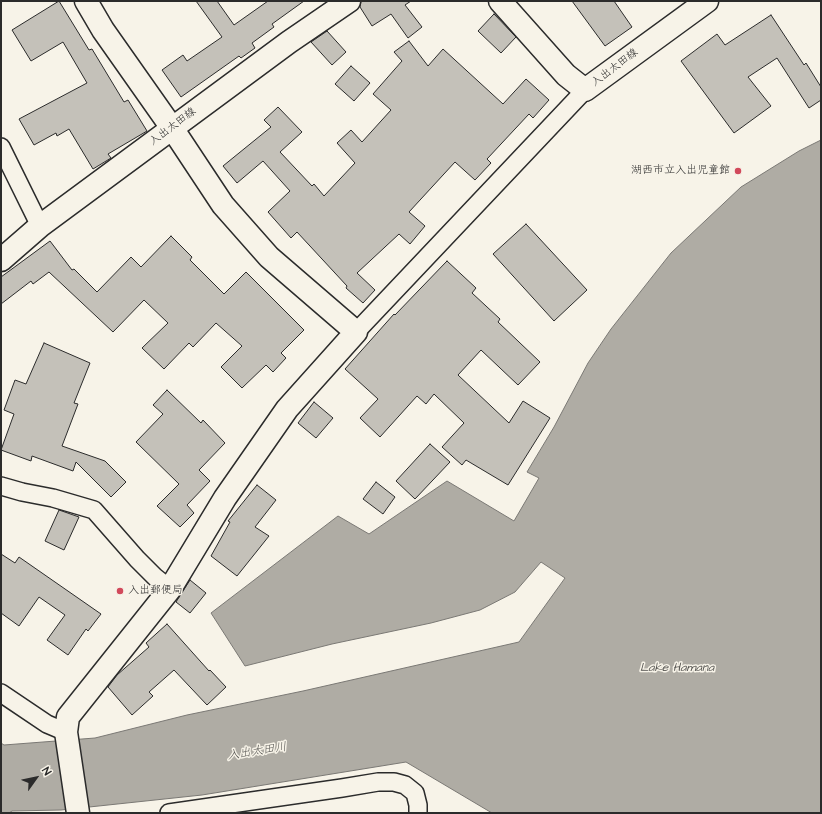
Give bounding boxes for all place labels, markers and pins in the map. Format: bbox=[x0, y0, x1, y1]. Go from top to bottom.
place label: 湖西市立入出児童館 bbox=[631, 164, 730, 178]
marker: 湖西市立入出児童館 bbox=[733, 166, 743, 176]
place label: 入出郵便局 bbox=[128, 584, 183, 598]
marker: 入出郵便局 bbox=[115, 586, 125, 596]

